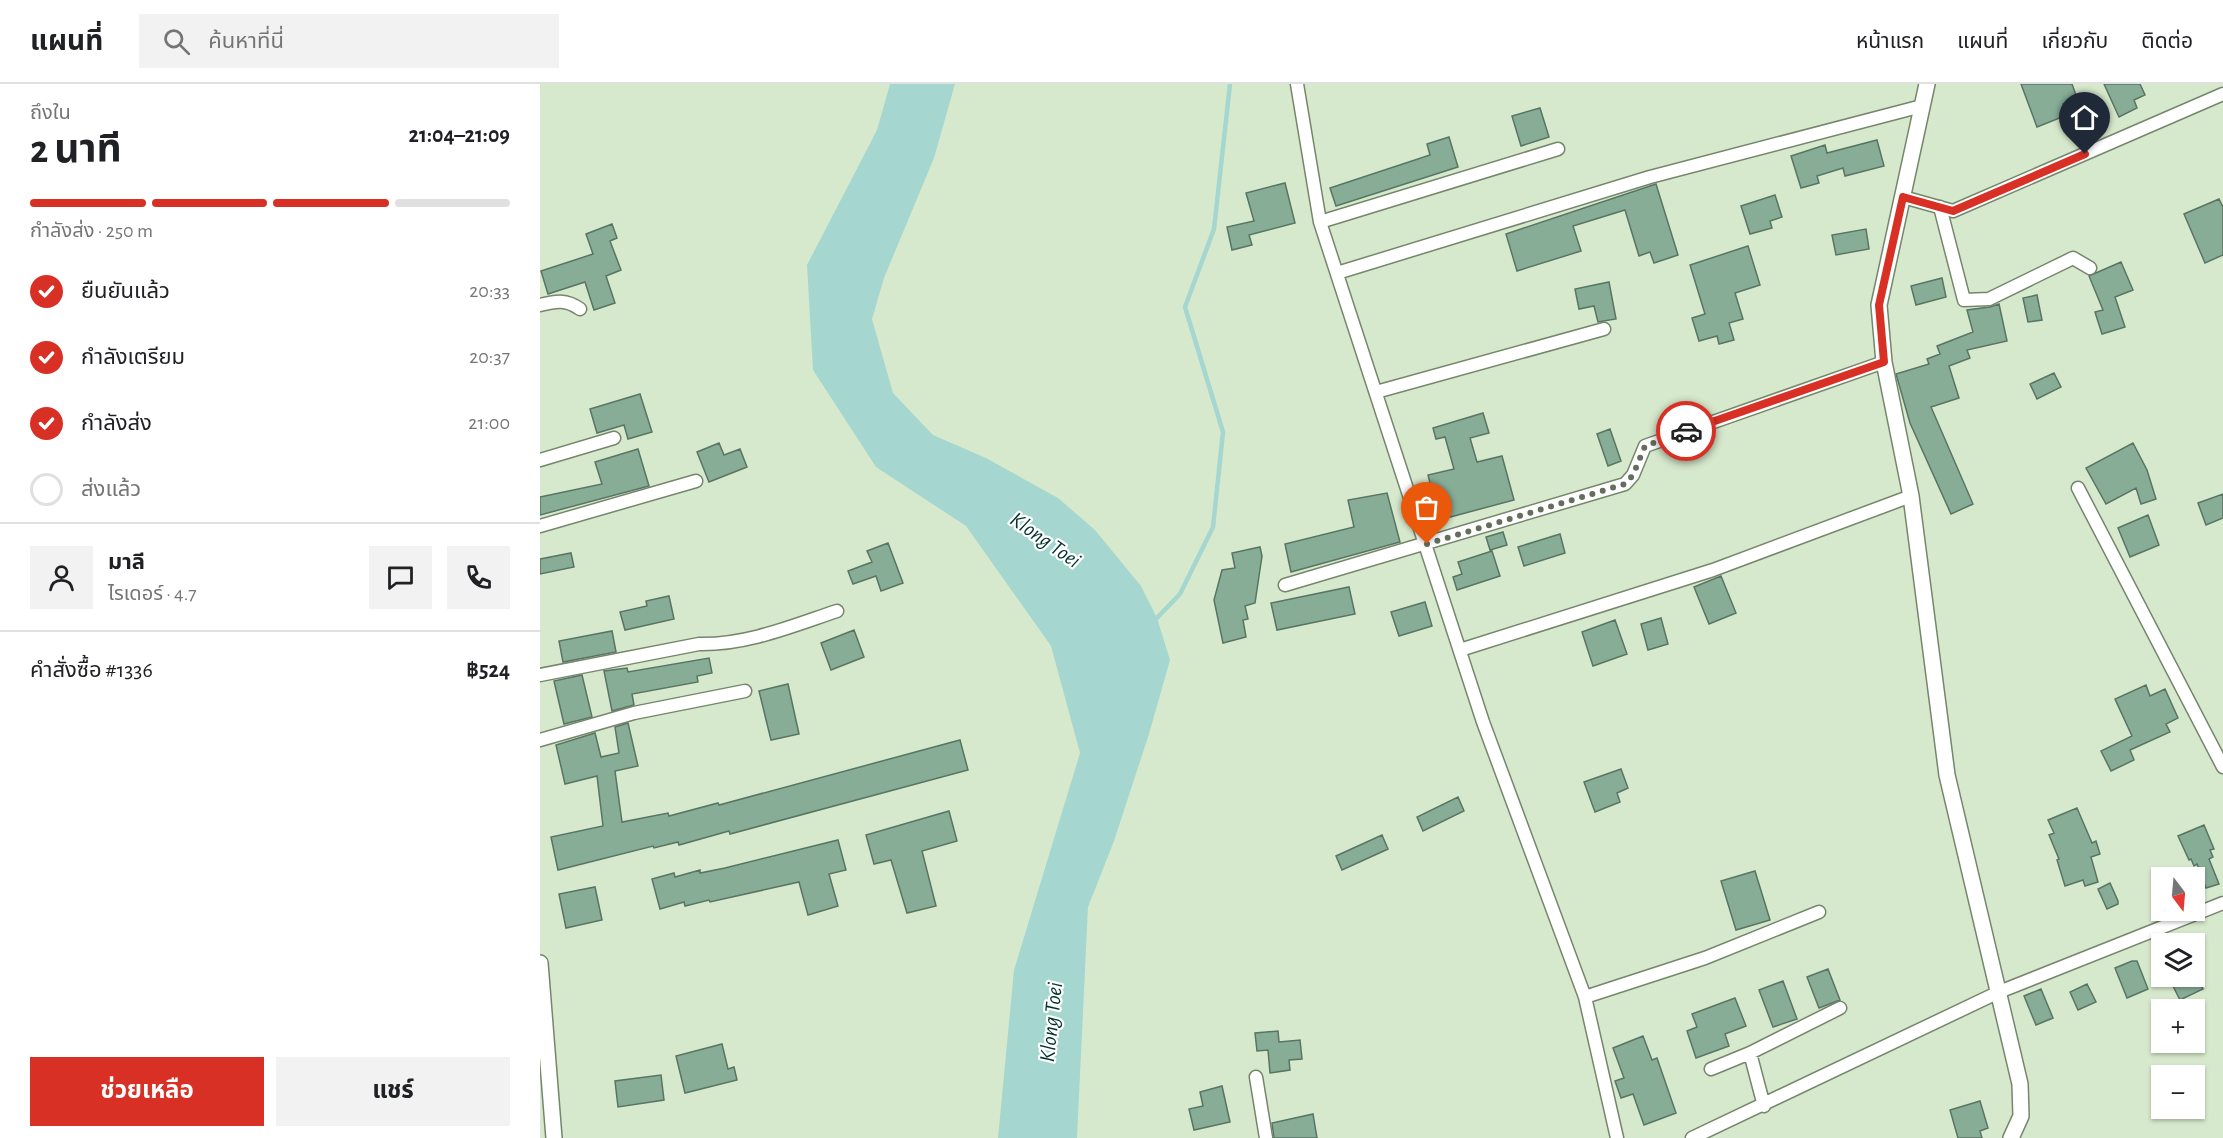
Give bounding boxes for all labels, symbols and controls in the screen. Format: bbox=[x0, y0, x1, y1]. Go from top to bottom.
search box bbox=[139, 14, 559, 68]
icon: search bbox=[160, 25, 193, 58]
text: แผนที่ bbox=[30, 28, 103, 56]
text: ค้นหาที่นี่ bbox=[208, 30, 284, 52]
text: หน้าแรก bbox=[1856, 31, 1924, 52]
text: แผนที่ bbox=[1957, 31, 2008, 52]
text: เกี่ยวกับ bbox=[2041, 31, 2108, 52]
text: ติดต่อ bbox=[2141, 31, 2193, 52]
pin bbox=[2059, 92, 2110, 154]
icon: home bbox=[2068, 101, 2101, 134]
text: ถึงใน bbox=[30, 103, 71, 123]
text: 21:04–21:09 bbox=[409, 124, 510, 146]
text: 2 นาที bbox=[30, 131, 122, 170]
text: กำลังส่ง · 250 m bbox=[30, 221, 153, 241]
icon: check bbox=[30, 275, 63, 308]
text: ยืนยันแล้ว bbox=[81, 280, 170, 302]
text: 20:33 bbox=[469, 281, 510, 301]
icon: check bbox=[30, 341, 63, 374]
text: กำลังเตรียม bbox=[81, 346, 185, 368]
text: 20:37 bbox=[469, 347, 510, 367]
courier bbox=[1656, 401, 1716, 461]
icon: check bbox=[30, 407, 63, 440]
text: กำลังส่ง bbox=[81, 412, 152, 434]
text: 21:00 bbox=[468, 413, 510, 433]
icon: car bbox=[1670, 415, 1703, 448]
text: ส่งแล้ว bbox=[81, 478, 141, 500]
pin bbox=[1401, 482, 1452, 544]
icon: bag bbox=[1410, 491, 1443, 524]
water label: Klong Toei bbox=[1006, 508, 1085, 572]
button: person bbox=[30, 546, 93, 609]
button: chat bbox=[369, 546, 432, 609]
button: phone bbox=[447, 546, 510, 609]
text: มาลี bbox=[108, 551, 145, 573]
text: ไรเดอร์ · 4.7 bbox=[108, 584, 197, 604]
text: คำสั่งซื้อ #1336 bbox=[30, 659, 153, 681]
text: ฿524 bbox=[466, 659, 510, 681]
north arrow bbox=[2151, 867, 2205, 921]
map controls bbox=[2151, 867, 2205, 1119]
button: layers bbox=[2151, 933, 2205, 987]
water label: Klong Toei bbox=[1036, 981, 1066, 1063]
button: + bbox=[2151, 999, 2205, 1053]
button: ช่วยเหลือ bbox=[30, 1057, 264, 1126]
button: แชร์ bbox=[276, 1057, 510, 1126]
button: − bbox=[2151, 1065, 2205, 1119]

